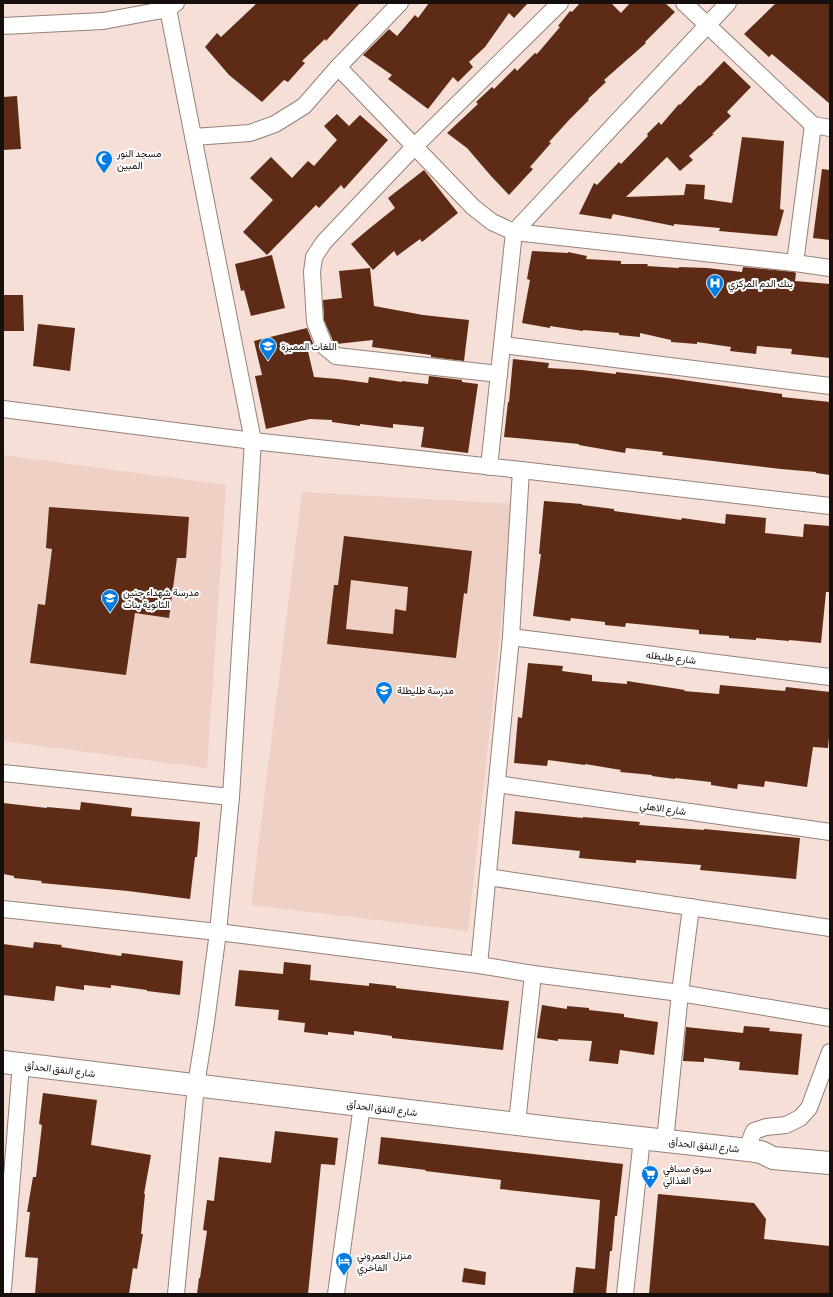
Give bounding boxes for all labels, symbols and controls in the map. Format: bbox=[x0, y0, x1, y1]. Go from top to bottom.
place label: مسجد النور المبين bbox=[116, 147, 161, 172]
mosque icon: مسجد النور المبين bbox=[94, 149, 114, 174]
hospital icon: بنك الدم المركزي bbox=[705, 273, 725, 298]
place label: بنك الدم المركزي bbox=[728, 277, 793, 292]
school or university icon: اللغات المميزة bbox=[258, 336, 278, 361]
place label: اللغات المميزة bbox=[281, 340, 337, 353]
place label: مدرسة شهداء جنين الثانوية بنات bbox=[123, 586, 199, 611]
school or university icon: مدرسة شهداء جنين الثانوية بنات bbox=[100, 588, 120, 613]
street label: شارع طليطله bbox=[645, 648, 697, 667]
school or university icon: مدرسة طليطلة bbox=[374, 680, 394, 705]
place label: مدرسة طليطلة bbox=[397, 684, 454, 697]
street label: شارع الاهلي bbox=[639, 799, 687, 820]
street label: شارع النفق الحدأق bbox=[24, 1059, 96, 1080]
street label: شارع النفق الحدأق bbox=[346, 1098, 418, 1119]
street label: شارع النفق الحدأق bbox=[668, 1135, 740, 1156]
place label: سوق مسافي الغذائي bbox=[663, 1162, 712, 1189]
supermarket icon: سوق مسافي الغذائي bbox=[640, 1164, 660, 1189]
place label: منزل العمروني الفاخري bbox=[357, 1249, 412, 1276]
hotel icon: منزل العمروني الفاخري bbox=[334, 1251, 354, 1276]

